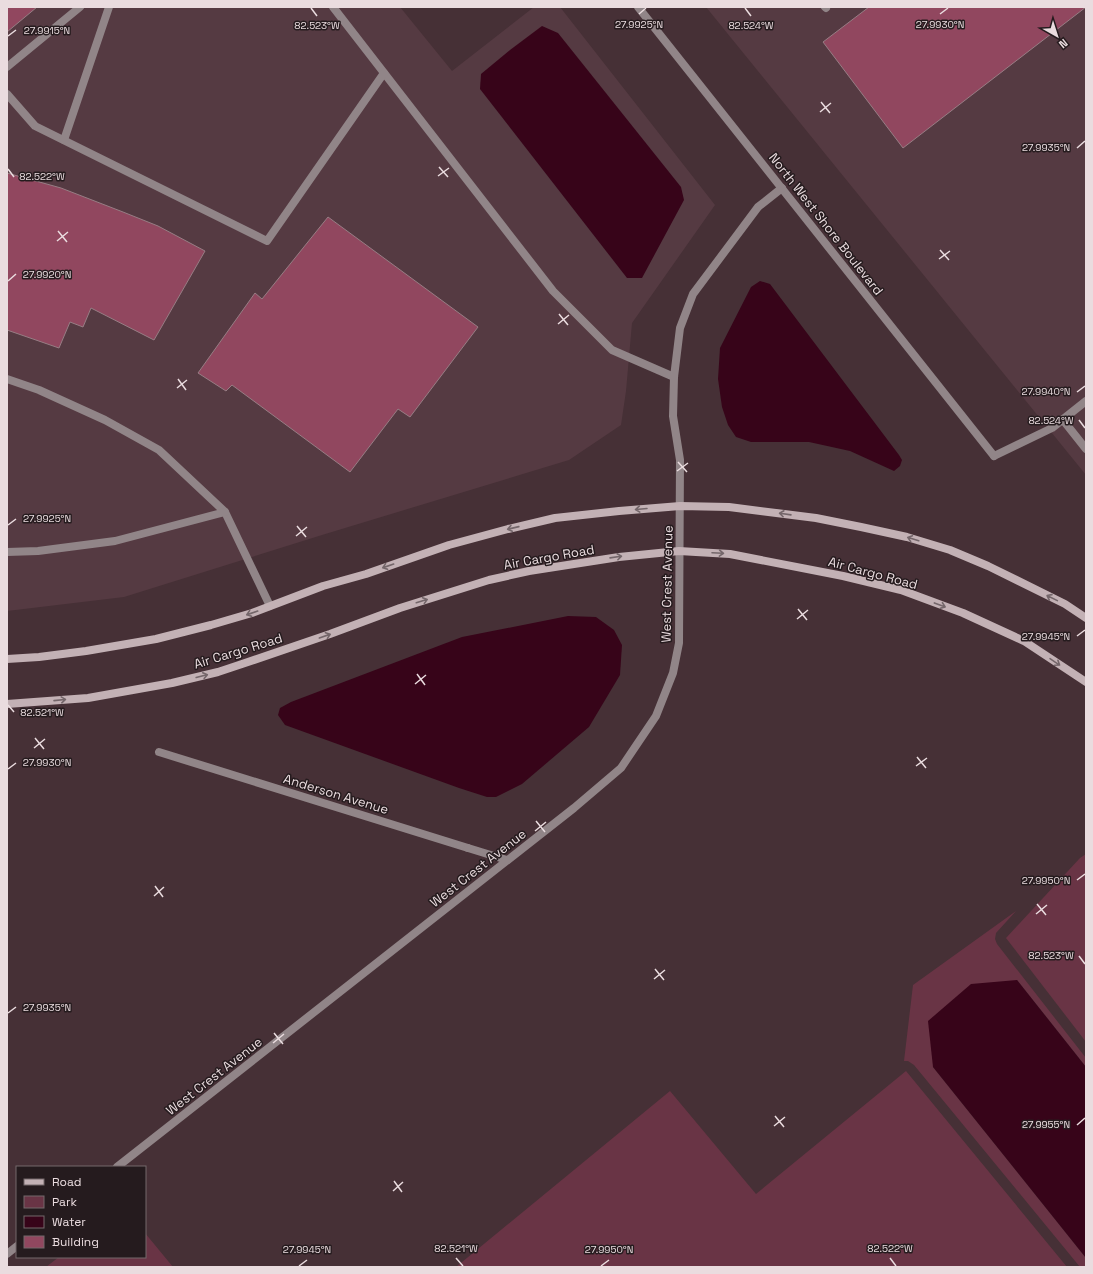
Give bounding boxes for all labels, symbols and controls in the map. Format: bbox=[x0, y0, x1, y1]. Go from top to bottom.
north arrow bbox=[1037, 16, 1077, 56]
text: 27.9925°N bbox=[615, 18, 663, 31]
text: 27.9930°N bbox=[916, 18, 964, 31]
text: 82.523°W bbox=[294, 19, 340, 32]
text: 82.524°W bbox=[728, 19, 774, 32]
text: 27.9915°N bbox=[24, 24, 70, 37]
text: N bbox=[1056, 36, 1071, 52]
text: 27.9935°N bbox=[1022, 141, 1070, 154]
street label: North West Shore Boulevard bbox=[765, 149, 887, 299]
text: 82.522°W bbox=[19, 170, 65, 183]
text: 27.9920°N bbox=[23, 268, 71, 281]
text: 27.9940°N bbox=[1022, 385, 1070, 398]
text: 82.524°W bbox=[1028, 414, 1074, 427]
one-way arrow bbox=[635, 505, 648, 512]
one-way arrow bbox=[779, 510, 792, 518]
text: 27.9925°N bbox=[23, 512, 71, 525]
one-way arrow bbox=[506, 524, 519, 532]
street label: West Crest Avenue bbox=[657, 525, 677, 643]
one-way arrow bbox=[907, 535, 920, 542]
street label: Air Cargo Road bbox=[502, 541, 596, 573]
one-way arrow bbox=[711, 549, 724, 557]
one-way arrow bbox=[609, 553, 622, 561]
street label: Air Cargo Road bbox=[826, 553, 920, 593]
one-way arrow bbox=[383, 563, 395, 571]
one-way arrow bbox=[1047, 594, 1059, 601]
one-way arrow bbox=[415, 597, 428, 604]
one-way arrow bbox=[933, 601, 945, 609]
one-way arrow bbox=[246, 610, 259, 617]
street label: Air Cargo Road bbox=[192, 629, 284, 673]
text: 27.9945°N bbox=[1022, 630, 1070, 643]
one-way arrow bbox=[319, 631, 331, 639]
one-way arrow bbox=[1049, 658, 1060, 666]
one-way arrow bbox=[195, 671, 208, 679]
one-way arrow bbox=[53, 697, 66, 704]
text: 82.521°W bbox=[20, 706, 64, 719]
text: 27.9930°N bbox=[23, 756, 71, 769]
street label: Anderson Avenue bbox=[281, 770, 391, 818]
street label: West Crest Avenue bbox=[427, 825, 529, 911]
text: 27.9950°N bbox=[1022, 874, 1070, 887]
text: 82.523°W bbox=[1028, 949, 1074, 962]
text: 27.9935°N bbox=[23, 1001, 71, 1014]
street label: West Crest Avenue bbox=[163, 1033, 265, 1119]
text: 27.9955°N bbox=[1022, 1118, 1070, 1131]
legend bbox=[16, 1166, 146, 1258]
text: Road bbox=[52, 1174, 81, 1190]
text: Park bbox=[52, 1194, 77, 1210]
text: Water bbox=[52, 1214, 86, 1230]
text: Building bbox=[52, 1234, 99, 1250]
text: 82.521°W bbox=[434, 1242, 478, 1255]
text: 82.522°W bbox=[867, 1242, 913, 1255]
text: 27.9945°N bbox=[283, 1243, 331, 1256]
text: 27.9950°N bbox=[585, 1243, 633, 1256]

